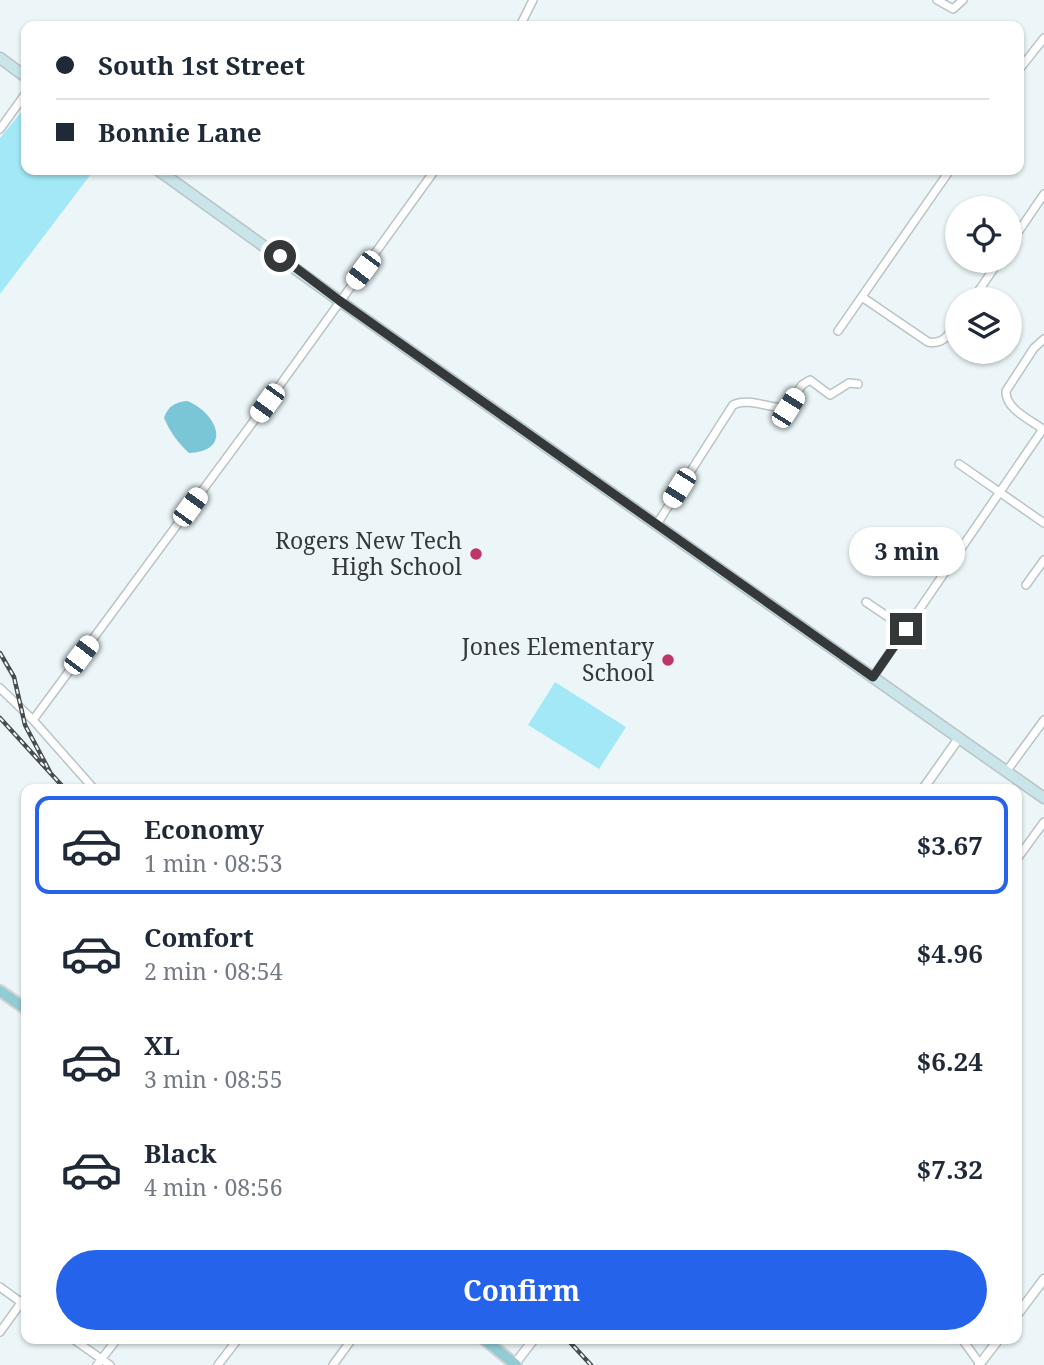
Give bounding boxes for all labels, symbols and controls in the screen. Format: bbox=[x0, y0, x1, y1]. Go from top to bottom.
text: South 1st Street bbox=[98, 47, 305, 83]
text: Bonnie Lane bbox=[98, 114, 262, 150]
map controls bbox=[945, 196, 1022, 364]
button: locate bbox=[945, 196, 1022, 273]
route start bbox=[264, 240, 296, 272]
car bbox=[342, 247, 385, 293]
button: layers bbox=[945, 287, 1022, 364]
car bbox=[247, 380, 288, 426]
car bbox=[768, 385, 809, 431]
car bbox=[659, 465, 700, 511]
car bbox=[170, 484, 211, 530]
place label: Rogers New Tech High School bbox=[275, 524, 462, 582]
callout: 3 min bbox=[848, 528, 964, 576]
text: 3 min bbox=[874, 535, 940, 567]
marker: Rogers New Tech High School bbox=[468, 546, 484, 562]
route end bbox=[890, 613, 922, 645]
place label: Jones Elementary School bbox=[461, 630, 654, 688]
car bbox=[60, 632, 103, 678]
marker: Jones Elementary School bbox=[660, 652, 676, 668]
text: Economy bbox=[144, 811, 264, 847]
icon: car bbox=[60, 814, 123, 877]
text: $3.67 bbox=[917, 827, 983, 863]
text: 1 min · 08:53 bbox=[144, 847, 282, 879]
text: Comfort bbox=[144, 919, 254, 955]
icon: car bbox=[60, 922, 123, 985]
text: $4.96 bbox=[917, 935, 983, 971]
text: 2 min · 08:54 bbox=[144, 955, 282, 987]
text: XL bbox=[144, 1027, 180, 1063]
icon: car bbox=[60, 1030, 123, 1093]
text: $6.24 bbox=[917, 1043, 983, 1079]
text: 3 min · 08:55 bbox=[144, 1063, 282, 1095]
text: Black bbox=[144, 1135, 217, 1171]
icon: car bbox=[60, 1138, 123, 1201]
text: $7.32 bbox=[917, 1151, 983, 1187]
text: 4 min · 08:56 bbox=[144, 1171, 282, 1203]
button: Confirm bbox=[56, 1250, 987, 1330]

